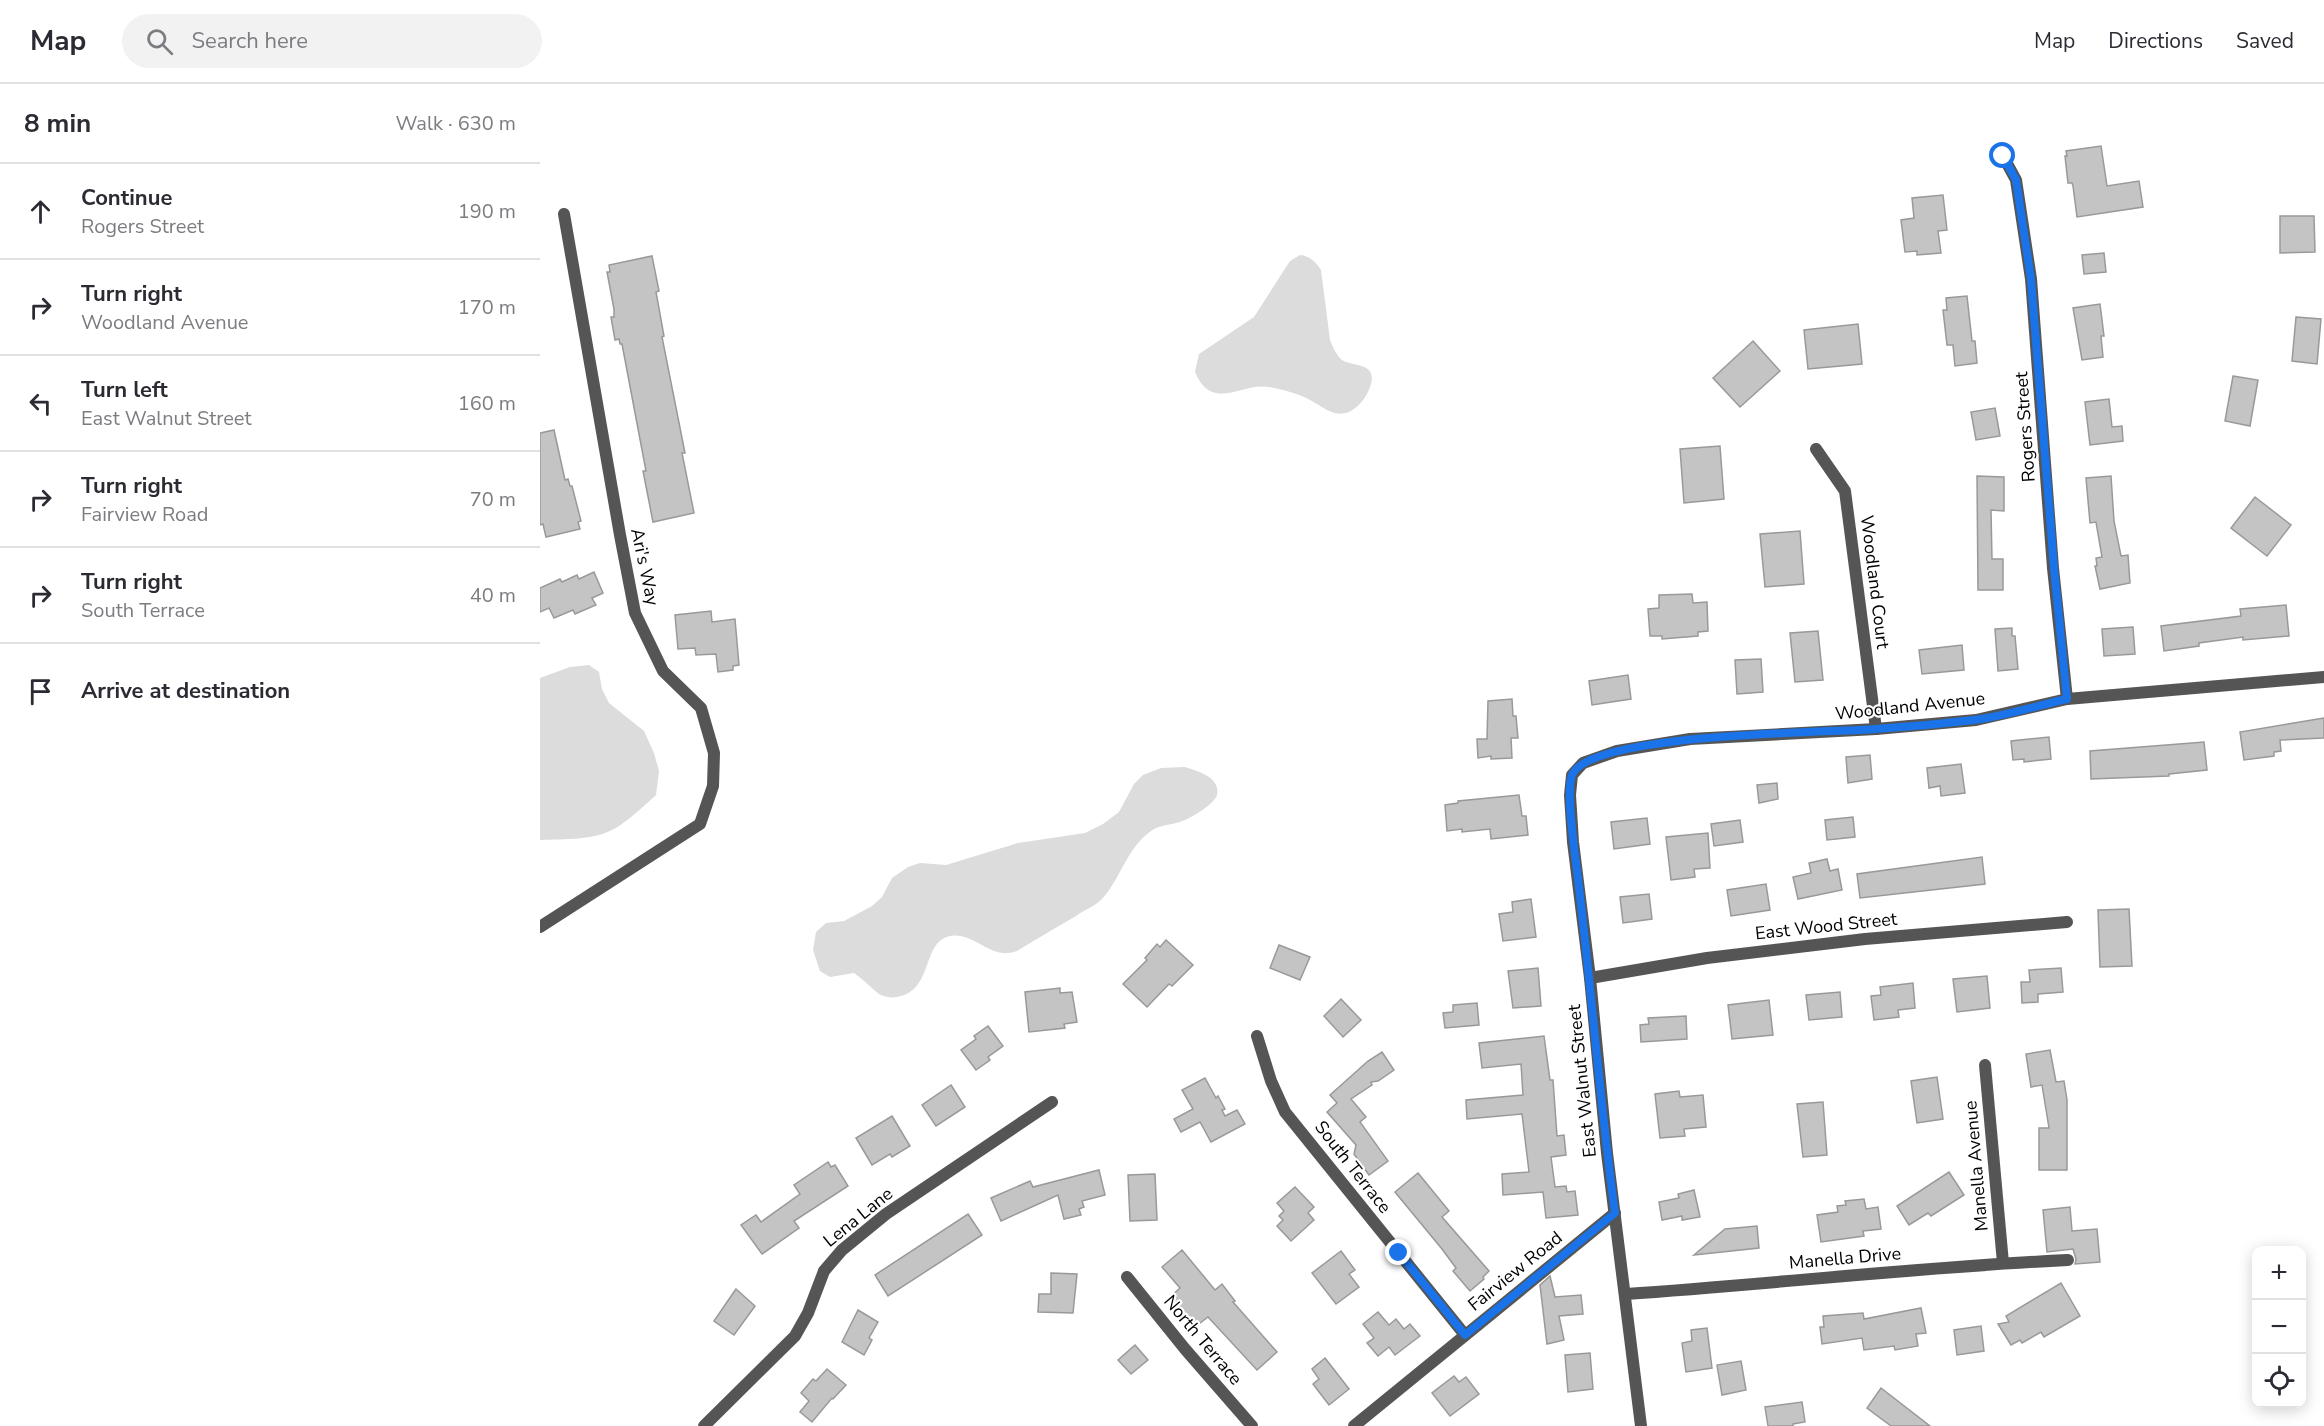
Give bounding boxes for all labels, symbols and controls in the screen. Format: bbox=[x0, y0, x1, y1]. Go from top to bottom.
search box bbox=[122, 14, 542, 68]
text: Map bbox=[30, 22, 86, 60]
icon: search bbox=[143, 25, 176, 58]
text: Search here bbox=[191, 26, 308, 56]
text: Map bbox=[2034, 27, 2075, 55]
text: Directions bbox=[2108, 27, 2203, 55]
text: Saved bbox=[2236, 27, 2294, 55]
text: 8 min bbox=[24, 106, 91, 141]
text: Walk · 630 m bbox=[396, 110, 516, 137]
route start bbox=[1989, 142, 2015, 168]
text: Continue bbox=[81, 183, 172, 213]
icon: ahead bbox=[24, 195, 57, 228]
text: 190 m bbox=[458, 198, 516, 225]
text: Rogers Street bbox=[81, 213, 204, 240]
text: Turn right bbox=[81, 279, 182, 309]
icon: right bbox=[24, 291, 57, 324]
text: 170 m bbox=[458, 294, 516, 321]
text: Woodland Avenue bbox=[81, 309, 249, 336]
street label: Rogers Street bbox=[2009, 370, 2041, 483]
text: Turn left bbox=[81, 375, 168, 405]
icon: left bbox=[24, 387, 57, 420]
text: 160 m bbox=[458, 390, 516, 417]
text: East Walnut Street bbox=[81, 405, 251, 432]
text: Turn right bbox=[81, 471, 182, 501]
icon: right bbox=[24, 483, 57, 516]
text: 70 m bbox=[470, 486, 516, 513]
text: Fairview Road bbox=[81, 501, 209, 528]
street label: Woodland Court bbox=[1855, 514, 1895, 651]
street label: Ari's Way bbox=[625, 526, 665, 609]
text: Turn right bbox=[81, 567, 182, 597]
icon: right bbox=[24, 579, 57, 612]
text: 40 m bbox=[470, 582, 516, 609]
text: South Terrace bbox=[81, 597, 205, 624]
icon: arrive bbox=[24, 675, 57, 708]
text: Arrive at destination bbox=[81, 676, 290, 706]
street label: Woodland Avenue bbox=[1834, 686, 1986, 726]
street label: East Wood Street bbox=[1754, 907, 1899, 945]
street label: East Walnut Street bbox=[1562, 1003, 1602, 1159]
street label: Manella Avenue bbox=[1958, 1100, 1994, 1232]
street label: South Terrace bbox=[1309, 1116, 1397, 1218]
street label: Lena Lane bbox=[818, 1182, 898, 1252]
street label: Fairview Road bbox=[1463, 1226, 1567, 1316]
route end bbox=[1385, 1239, 1411, 1265]
street label: Manella Drive bbox=[1788, 1241, 1902, 1275]
map controls bbox=[2252, 1246, 2306, 1408]
button: + bbox=[2252, 1246, 2306, 1300]
street label: North Terrace bbox=[1158, 1290, 1248, 1390]
button: − bbox=[2252, 1300, 2306, 1354]
button: locate bbox=[2252, 1354, 2306, 1408]

